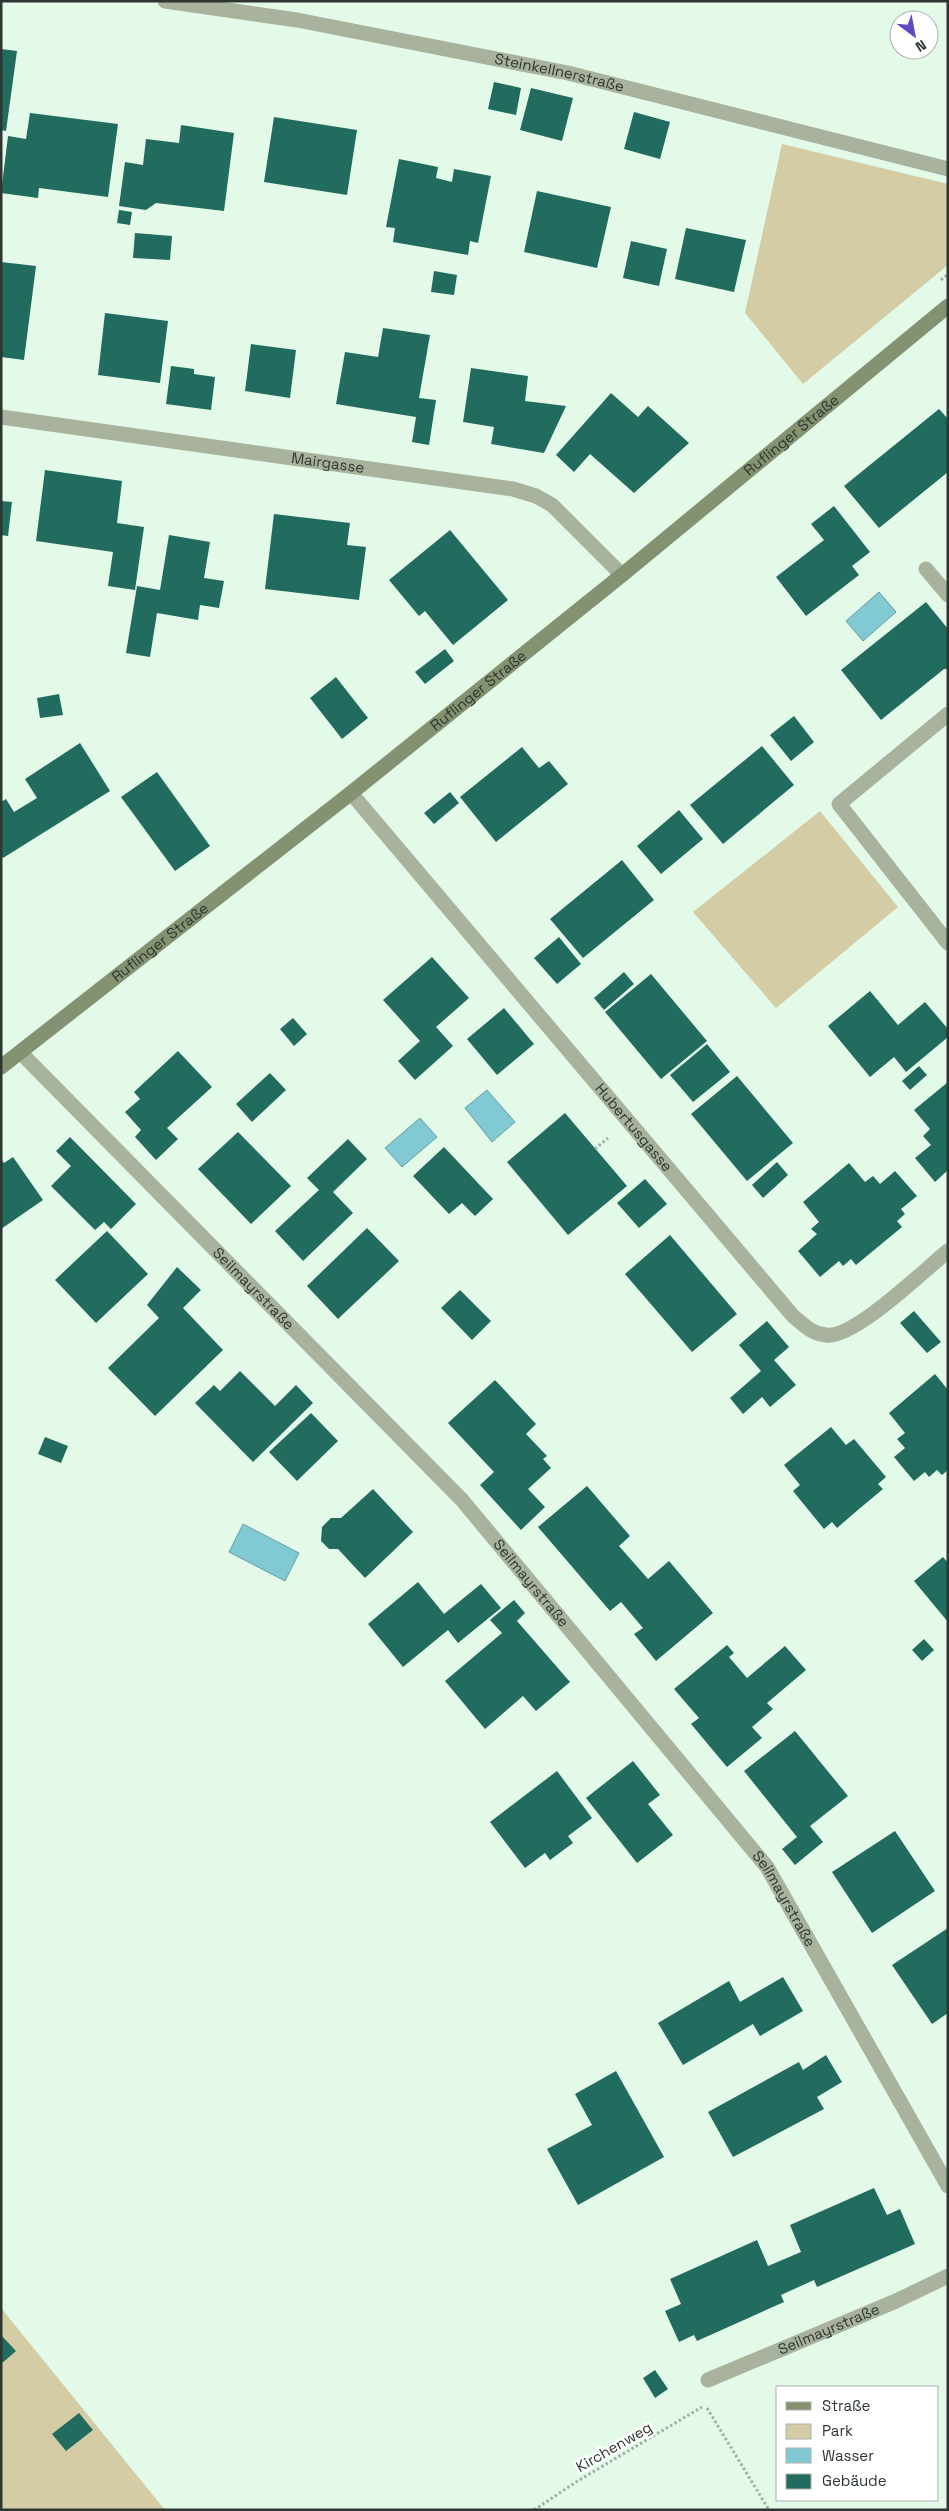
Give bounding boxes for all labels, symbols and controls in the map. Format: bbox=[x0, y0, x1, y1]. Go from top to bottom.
north arrow bbox=[889, 10, 939, 60]
text: N bbox=[912, 36, 930, 56]
street label: Steinkellnerstraße bbox=[493, 49, 626, 96]
street label: Ruflinger Straße bbox=[740, 390, 843, 480]
street label: Mairgasse bbox=[290, 448, 366, 477]
street label: Ruflinger Straße bbox=[426, 646, 530, 735]
street label: Ruflinger Straße bbox=[107, 898, 212, 986]
street label: Hubertusgasse bbox=[591, 1079, 677, 1175]
street label: Seilmayrstraße bbox=[209, 1243, 299, 1334]
street label: Seilmayrstraße bbox=[489, 1535, 574, 1631]
street label: Seilmayrstraße bbox=[748, 1846, 820, 1950]
street label: Seilmayrstraße bbox=[775, 2299, 882, 2359]
legend bbox=[776, 2386, 939, 2501]
text: Straße bbox=[822, 2396, 871, 2415]
street label: Kirchenweg bbox=[572, 2417, 655, 2476]
text: Park bbox=[822, 2421, 853, 2440]
text: Wasser bbox=[822, 2446, 874, 2465]
text: Gebäude bbox=[822, 2471, 887, 2490]

